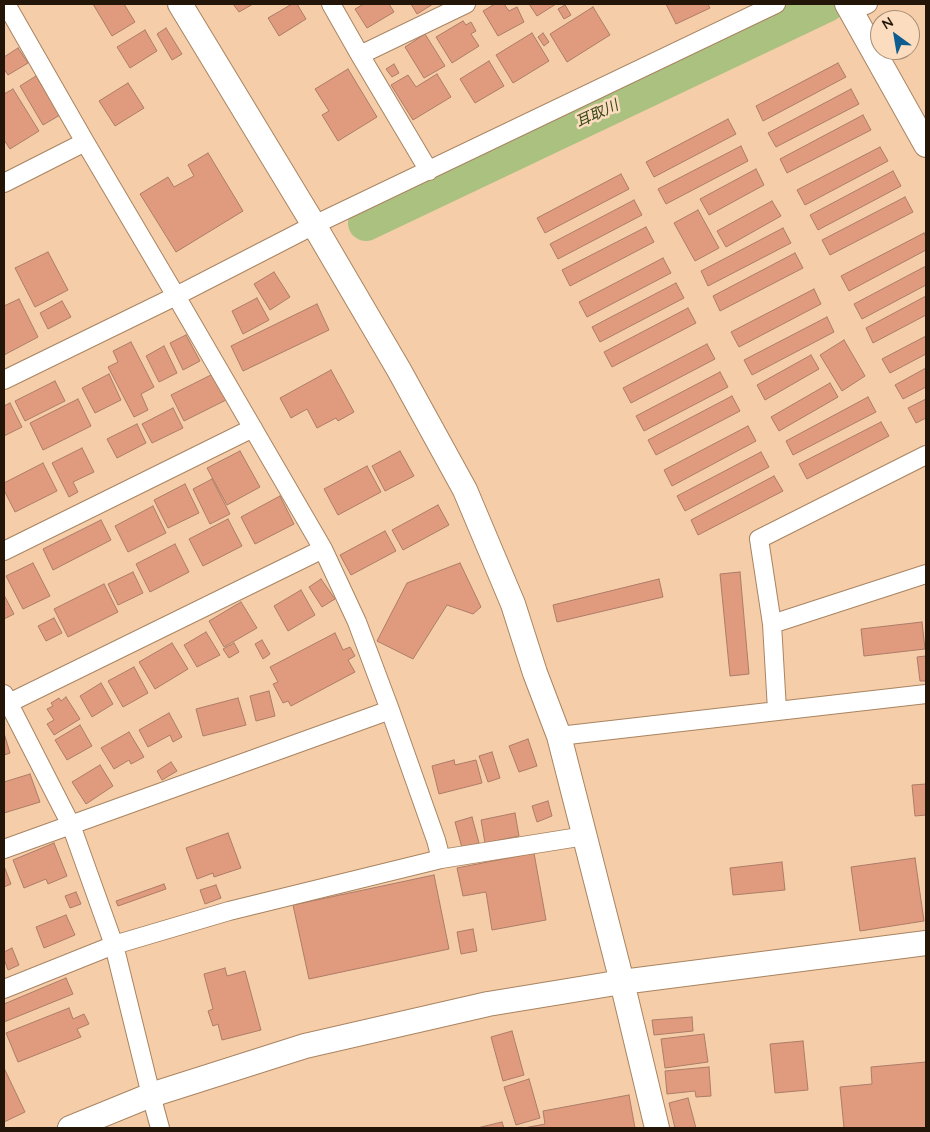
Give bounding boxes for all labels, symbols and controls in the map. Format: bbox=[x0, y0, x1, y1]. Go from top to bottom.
north arrow bbox=[870, 10, 920, 60]
text: N bbox=[878, 13, 897, 33]
water label: 耳取川 bbox=[573, 96, 621, 132]

